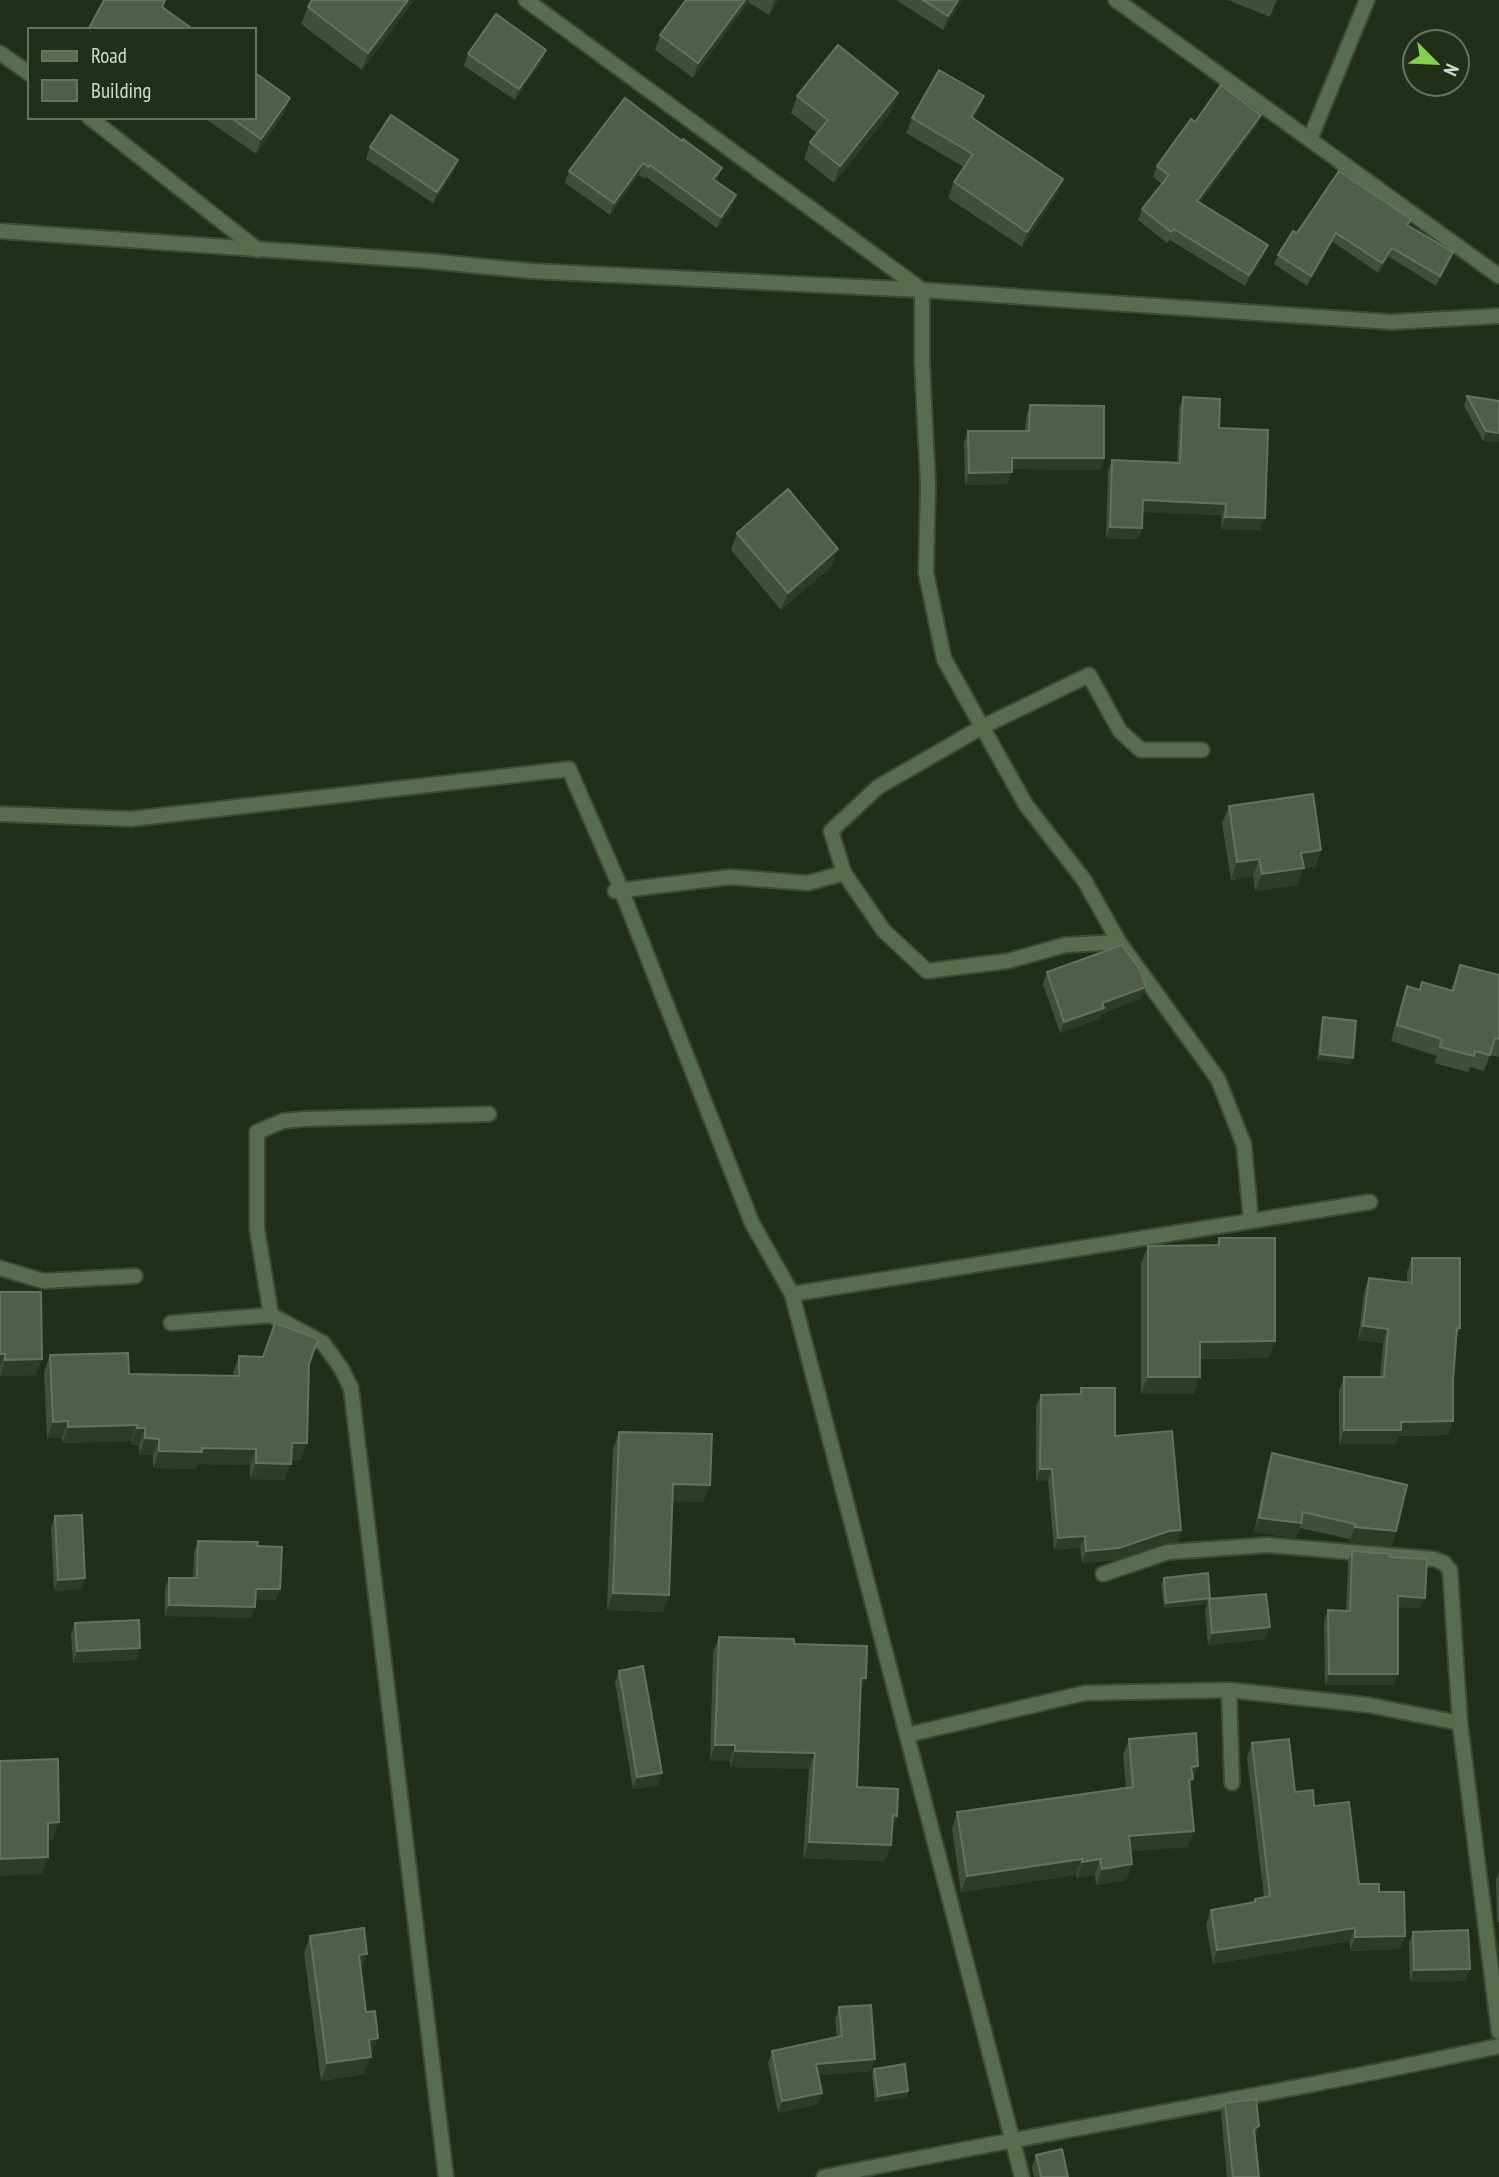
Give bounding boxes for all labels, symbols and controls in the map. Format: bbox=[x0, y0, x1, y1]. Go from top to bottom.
legend bbox=[28, 28, 256, 119]
north arrow bbox=[1401, 28, 1471, 98]
text: Road bbox=[91, 42, 127, 69]
text: N bbox=[1438, 60, 1465, 79]
text: Building bbox=[91, 77, 151, 104]

